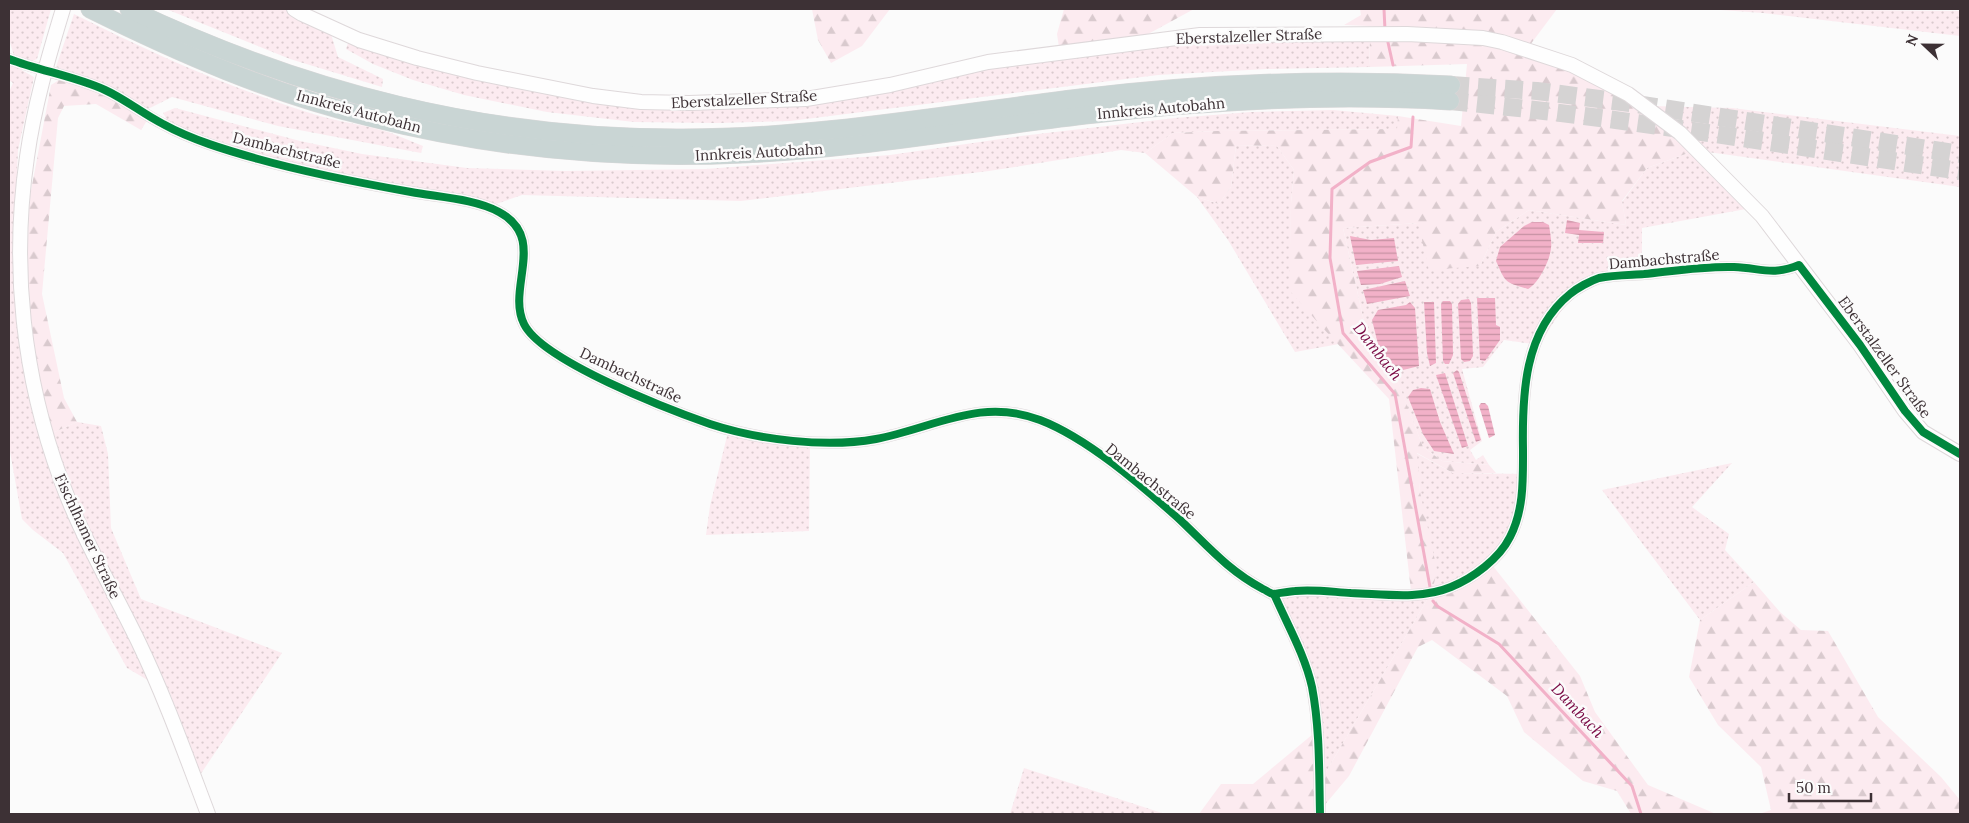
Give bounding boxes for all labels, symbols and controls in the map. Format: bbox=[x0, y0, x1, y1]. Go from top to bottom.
north arrow bbox=[1899, 20, 1949, 70]
street label: Eberstalzeller Straße bbox=[1176, 24, 1322, 48]
text: N bbox=[1902, 32, 1922, 49]
street label: Innkreis Autobahn bbox=[295, 85, 423, 137]
street label: Eberstalzeller Straße bbox=[670, 86, 818, 112]
street label: Innkreis Autobahn bbox=[1096, 93, 1226, 123]
street label: Dambachstraße bbox=[231, 127, 343, 173]
street label: Innkreis Autobahn bbox=[694, 139, 824, 165]
street label: Dambachstraße bbox=[1608, 245, 1720, 273]
street label: Eberstalzeller Straße bbox=[1834, 292, 1936, 422]
water label: Dambach bbox=[1349, 318, 1407, 384]
street label: Dambachstraße bbox=[577, 343, 685, 407]
street label: Dambachstraße bbox=[1102, 439, 1200, 523]
street label: Fischlhamer Straße bbox=[51, 470, 125, 602]
water label: Dambach bbox=[1547, 678, 1609, 742]
scale bar bbox=[1789, 770, 1872, 802]
text: 50 m bbox=[1796, 778, 1831, 797]

